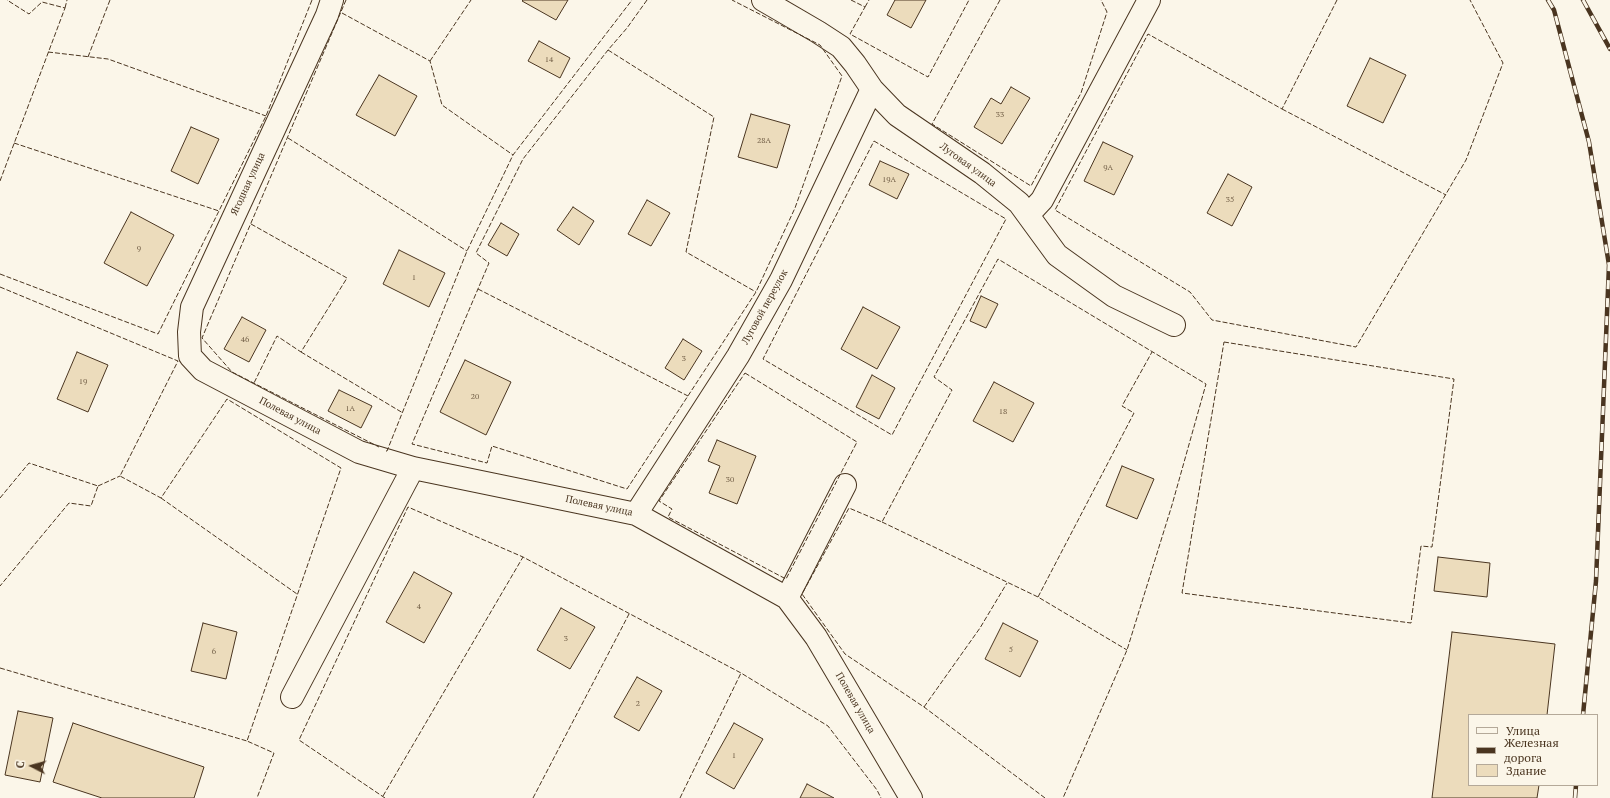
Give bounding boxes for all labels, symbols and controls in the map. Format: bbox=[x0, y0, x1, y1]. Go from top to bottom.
house number: 14 bbox=[545, 55, 553, 65]
house number: 33 bbox=[996, 110, 1004, 120]
house number: 28А bbox=[757, 136, 771, 146]
street label: Луговая улица bbox=[937, 140, 999, 190]
street label: Ягодная улица bbox=[228, 151, 268, 217]
house number: 9А bbox=[1103, 163, 1113, 173]
house number: 19А bbox=[882, 175, 896, 185]
house number: 35 bbox=[1226, 195, 1234, 205]
house number: 9 bbox=[137, 244, 141, 254]
street label: Луговой переулок bbox=[739, 268, 791, 346]
house number: 1 bbox=[412, 273, 416, 283]
house number: 46 bbox=[241, 335, 249, 345]
house number: 3 bbox=[682, 354, 686, 364]
house number: 19 bbox=[79, 377, 87, 387]
house number: 20 bbox=[471, 392, 479, 402]
street label: Полевая улица bbox=[257, 395, 323, 437]
house number: 1А bbox=[345, 404, 355, 414]
house number: 18 bbox=[999, 407, 1007, 417]
house number: 30 bbox=[726, 475, 734, 485]
street label: Полевая улица bbox=[564, 493, 634, 519]
house number: 4 bbox=[417, 602, 421, 612]
house number: 3 bbox=[564, 634, 568, 644]
house number: 5 bbox=[1009, 645, 1013, 655]
house number: 6 bbox=[212, 647, 216, 657]
street label: Полевая улица bbox=[833, 670, 877, 736]
house number: 2 bbox=[636, 699, 640, 709]
legend bbox=[1468, 714, 1598, 786]
text: Улица bbox=[1506, 723, 1540, 738]
text: Железная дорога bbox=[1504, 735, 1559, 765]
north arrow bbox=[12, 746, 52, 786]
house number: 1 bbox=[732, 751, 736, 761]
text: С bbox=[13, 760, 27, 769]
text: Здание bbox=[1506, 763, 1546, 778]

